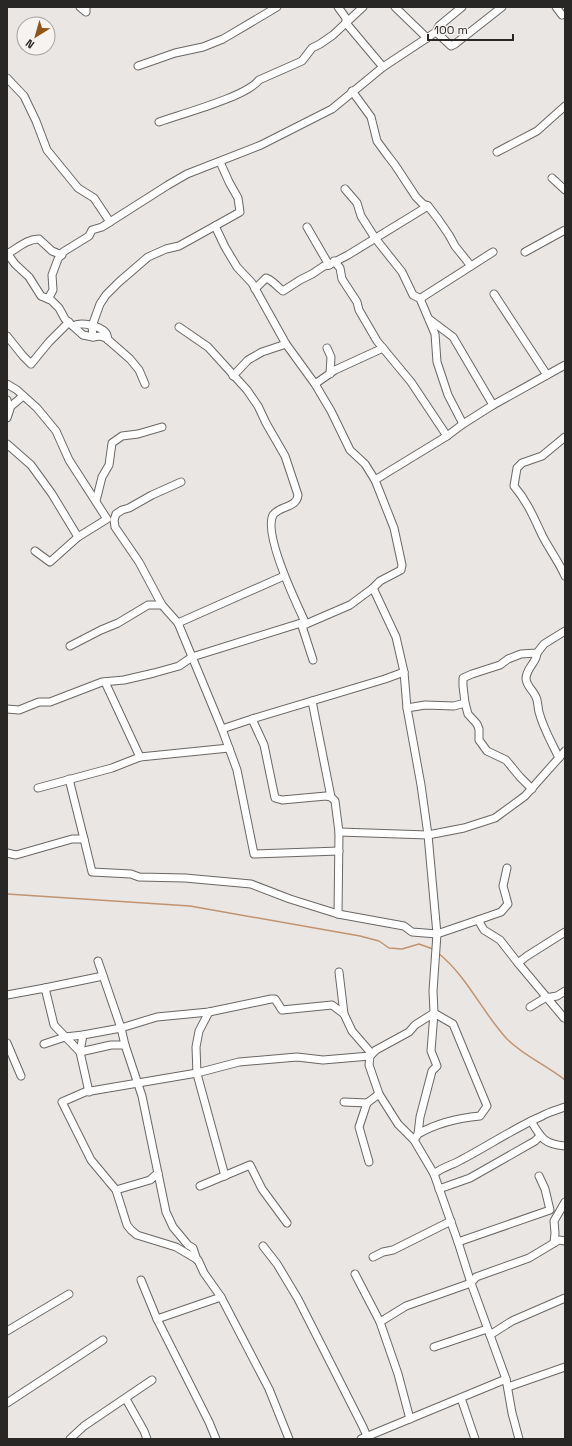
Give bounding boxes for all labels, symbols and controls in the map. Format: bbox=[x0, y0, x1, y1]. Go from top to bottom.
north arrow bbox=[16, 16, 56, 56]
scale bar bbox=[428, 16, 513, 42]
text: 100 m bbox=[434, 22, 468, 38]
text: N bbox=[23, 36, 37, 52]

